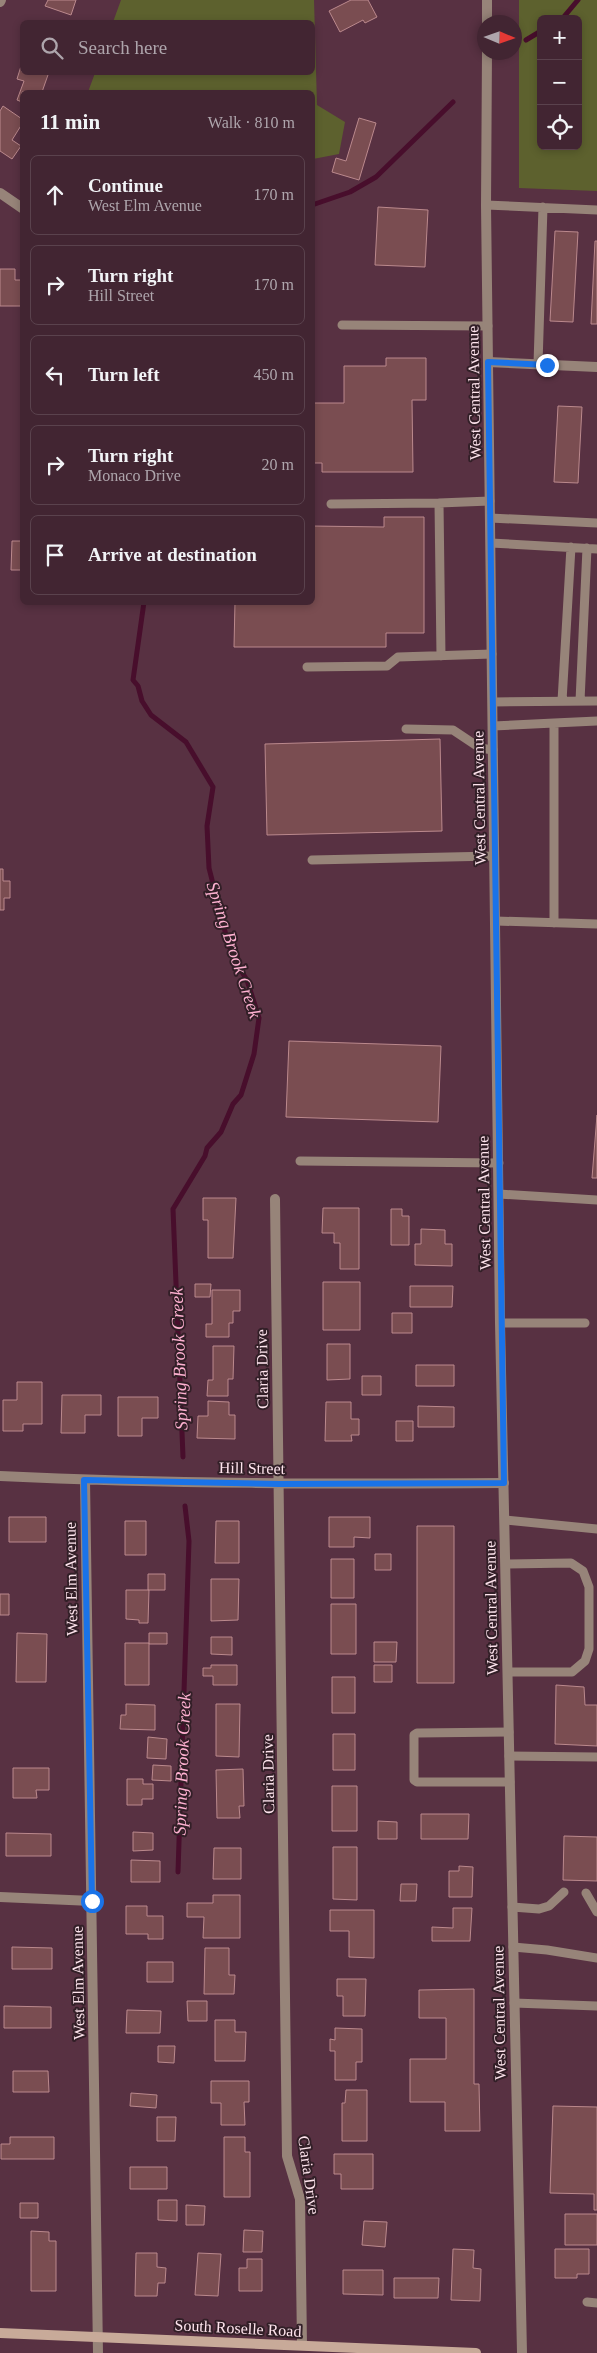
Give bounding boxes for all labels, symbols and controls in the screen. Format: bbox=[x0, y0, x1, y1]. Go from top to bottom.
north arrow bbox=[477, 15, 522, 60]
map controls bbox=[537, 15, 582, 150]
button: + bbox=[537, 15, 582, 60]
search box bbox=[20, 20, 315, 75]
icon: search bbox=[38, 34, 66, 62]
text: Search here bbox=[78, 37, 167, 58]
button: − bbox=[537, 60, 582, 105]
button: locate bbox=[537, 105, 582, 150]
text: 11 min bbox=[40, 110, 100, 134]
text: Walk · 810 m bbox=[208, 114, 295, 131]
text: Continue bbox=[88, 175, 163, 196]
icon: ahead bbox=[41, 181, 69, 209]
text: 170 m bbox=[254, 186, 294, 203]
text: West Elm Avenue bbox=[88, 197, 202, 214]
text: Turn right bbox=[88, 265, 173, 286]
icon: right bbox=[41, 271, 69, 299]
text: 170 m bbox=[254, 276, 294, 293]
text: Hill Street bbox=[88, 287, 154, 304]
street label: West Central Avenue bbox=[464, 326, 484, 460]
route end bbox=[536, 354, 559, 377]
icon: left bbox=[41, 361, 69, 389]
text: Turn left bbox=[88, 364, 160, 385]
text: 450 m bbox=[254, 366, 294, 383]
text: Turn right bbox=[88, 445, 173, 466]
icon: right bbox=[41, 451, 69, 479]
text: 20 m bbox=[262, 456, 294, 473]
text: Monaco Drive bbox=[88, 467, 181, 484]
icon: arrive bbox=[41, 541, 69, 569]
text: Arrive at destination bbox=[88, 544, 257, 565]
street label: West Central Avenue bbox=[469, 731, 489, 865]
water label: Spring Brook Creek bbox=[202, 879, 266, 1022]
street label: West Central Avenue bbox=[474, 1136, 494, 1270]
water label: Spring Brook Creek bbox=[166, 1286, 191, 1431]
street label: Claria Drive bbox=[253, 1329, 271, 1409]
street label: Hill Street bbox=[219, 1459, 286, 1477]
street label: West Elm Avenue bbox=[62, 1522, 80, 1636]
street label: West Central Avenue bbox=[481, 1541, 501, 1675]
water label: Spring Brook Creek bbox=[170, 1691, 195, 1836]
street label: Claria Drive bbox=[259, 1734, 277, 1814]
route start bbox=[81, 1890, 104, 1913]
street label: West Elm Avenue bbox=[69, 1926, 87, 2040]
street label: West Central Avenue bbox=[489, 1946, 509, 2080]
street label: Claria Drive bbox=[295, 2134, 323, 2216]
street label: South Roselle Road bbox=[174, 2316, 302, 2340]

